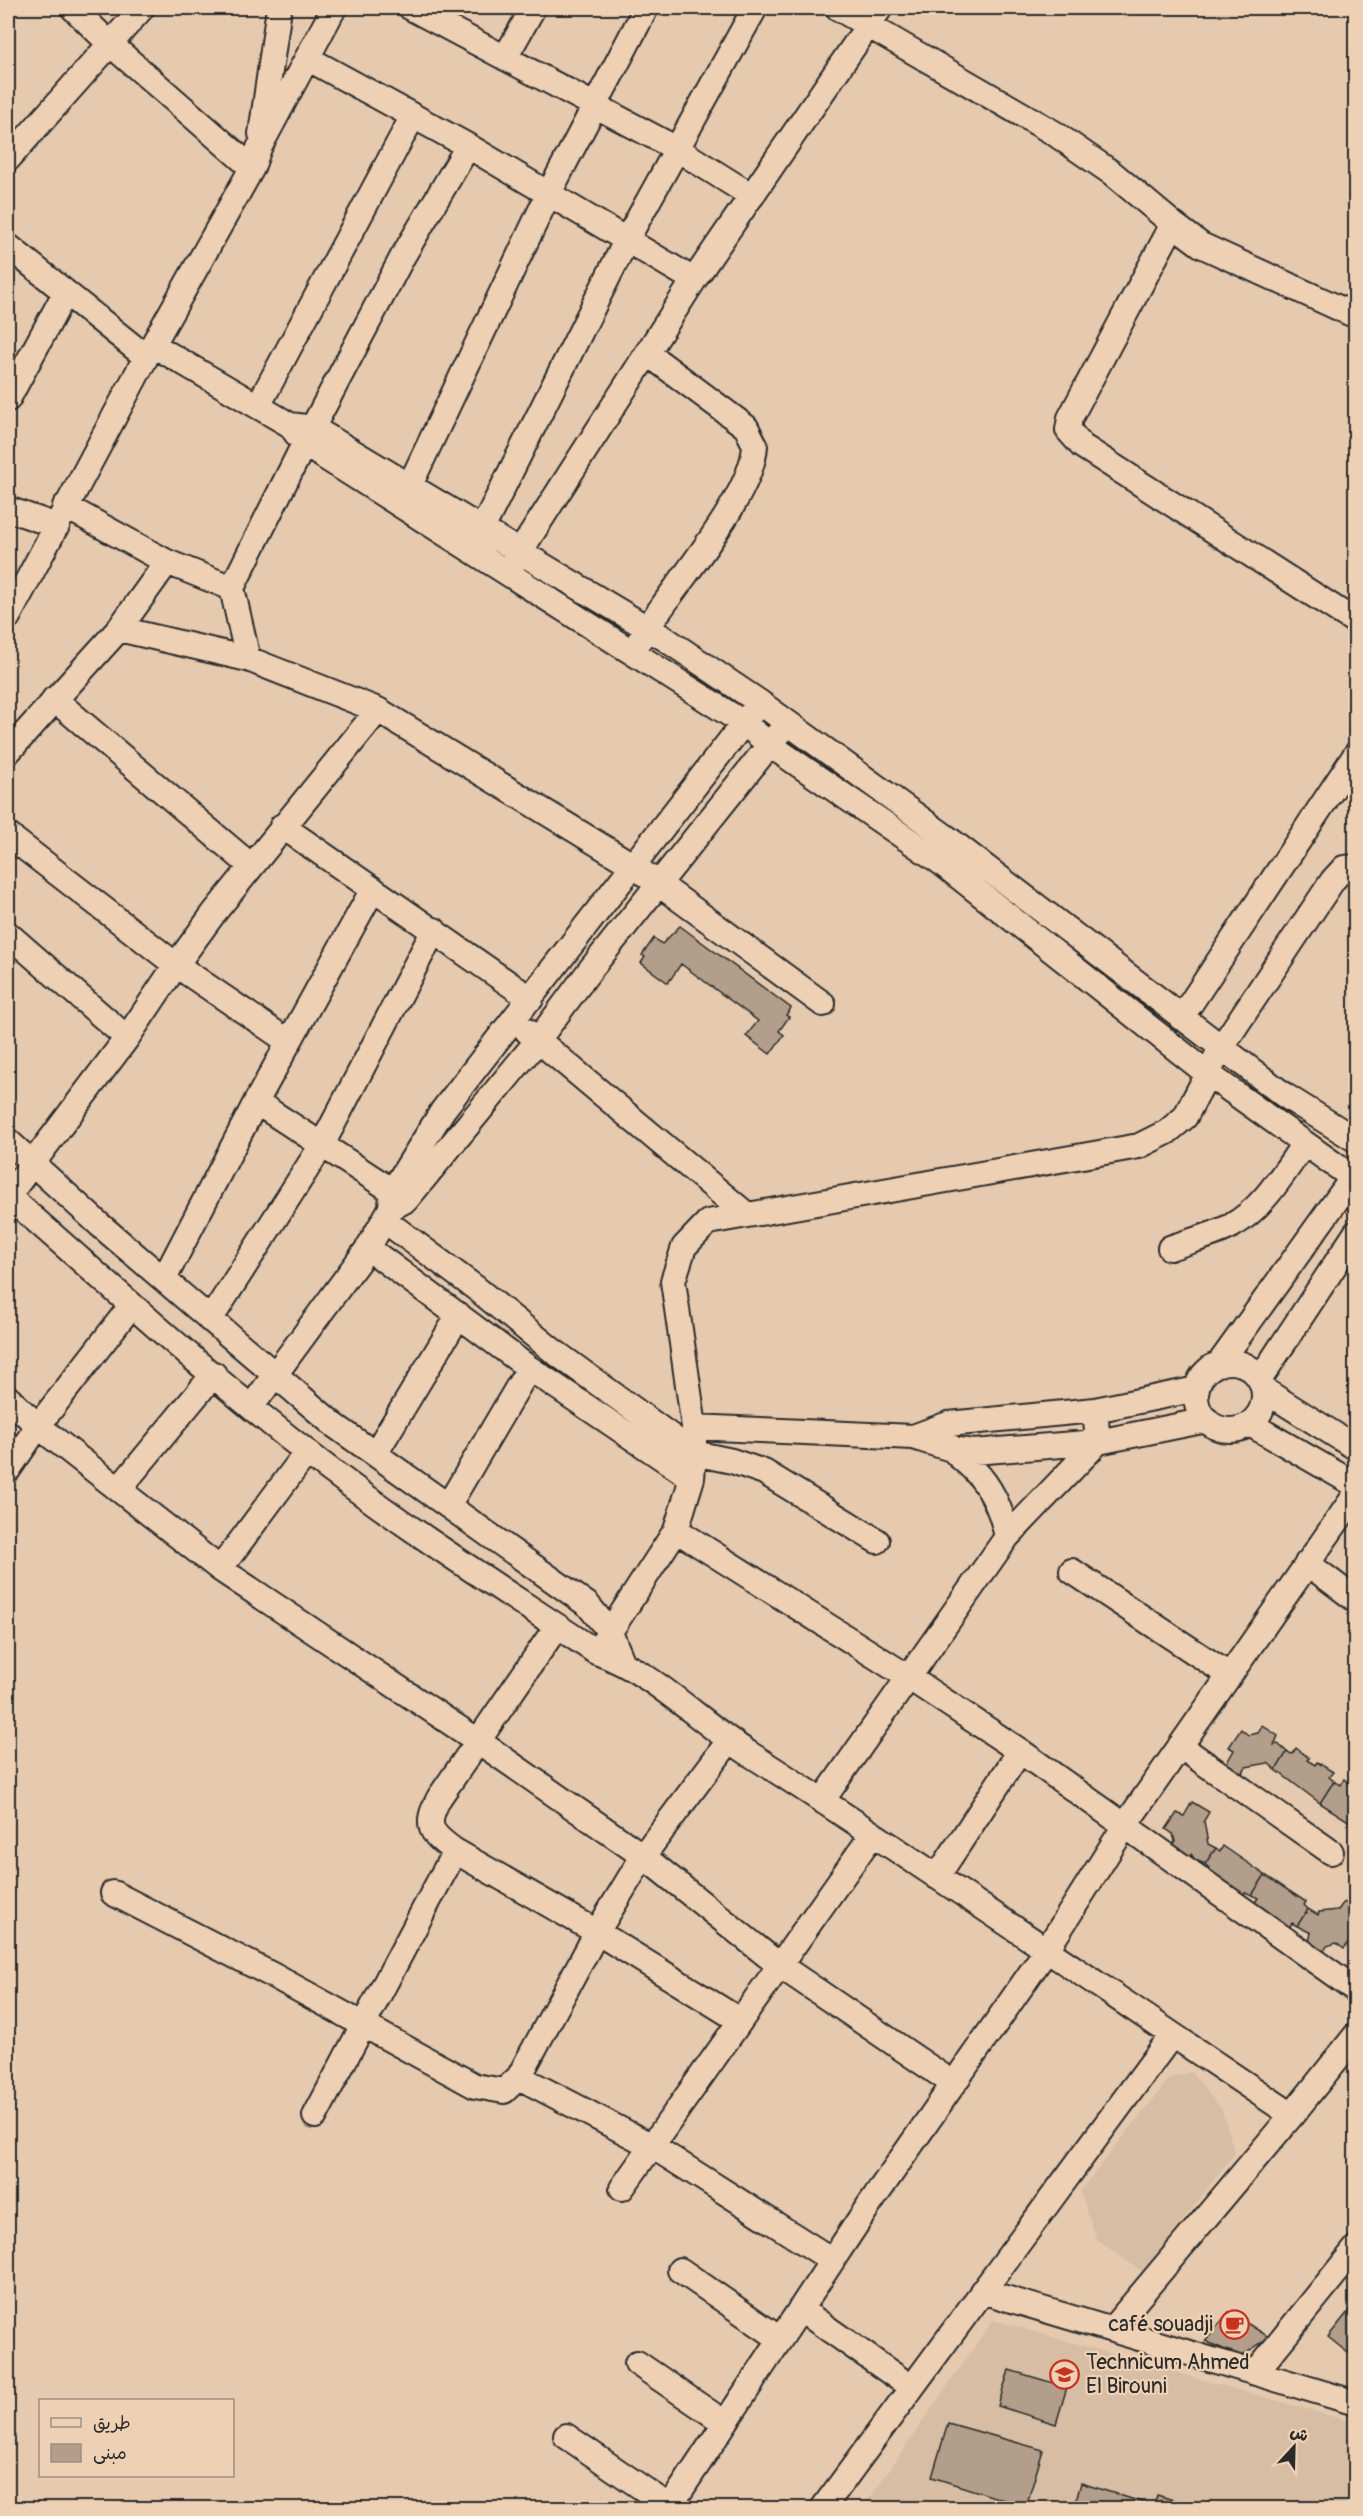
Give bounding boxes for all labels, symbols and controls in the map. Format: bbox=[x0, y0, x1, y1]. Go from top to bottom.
cafe icon: café souadji bbox=[1218, 2308, 1250, 2340]
place label: café souadji bbox=[1108, 2311, 1213, 2338]
place label: Technicum Ahmed El Birouni bbox=[1086, 2349, 1249, 2400]
school or university icon: Technicum Ahmed El Birouni bbox=[1049, 2358, 1081, 2390]
legend bbox=[39, 2399, 234, 2477]
text: طريق bbox=[93, 2412, 131, 2435]
north arrow bbox=[1264, 2417, 1324, 2477]
text: ش bbox=[1287, 2421, 1311, 2447]
text: مبنى bbox=[93, 2442, 127, 2465]

